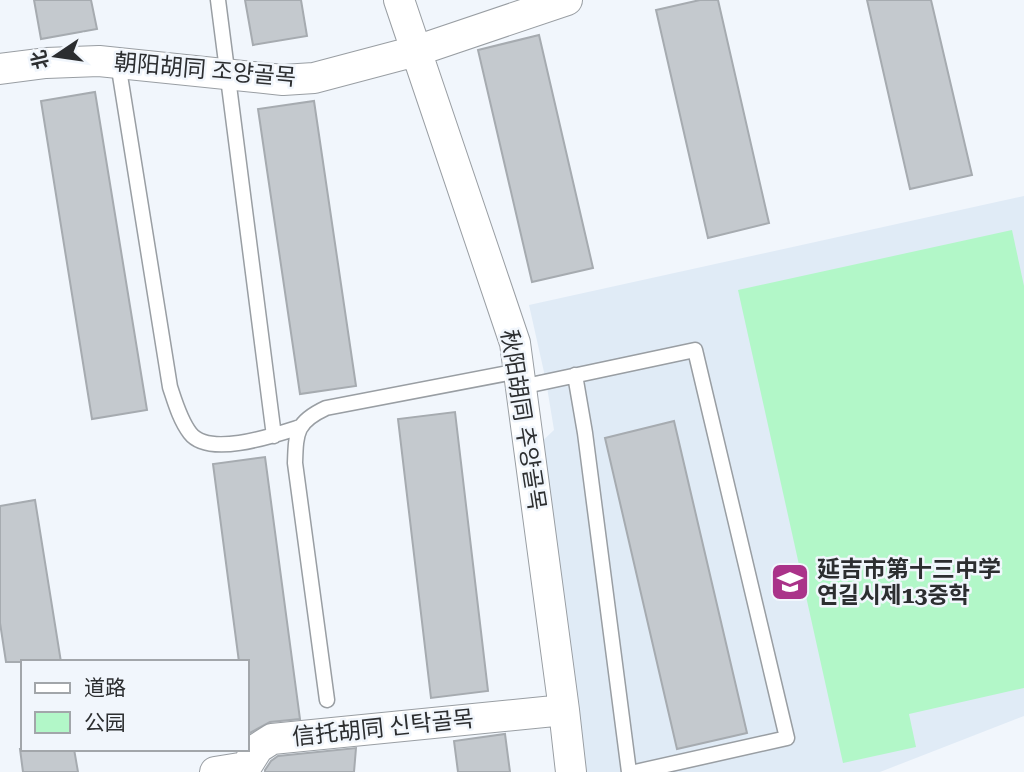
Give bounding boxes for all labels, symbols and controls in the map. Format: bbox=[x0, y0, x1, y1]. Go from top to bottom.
north arrow bbox=[21, 21, 91, 91]
text: 北 bbox=[27, 48, 53, 72]
street label: 朝阳胡同 조양골목 bbox=[113, 49, 297, 91]
street label: 秋阳胡同 추양골목 bbox=[495, 328, 551, 512]
place label: 延吉市第十三中学 연길시제13중학 bbox=[817, 556, 1001, 609]
school or university icon: 延吉市第十三中学 연길시제13중학 bbox=[769, 561, 811, 603]
legend bbox=[21, 660, 248, 751]
text: 道路 bbox=[84, 676, 126, 700]
street label: 信托胡同 신탁골목 bbox=[291, 705, 475, 751]
text: 公园 bbox=[84, 711, 126, 735]

